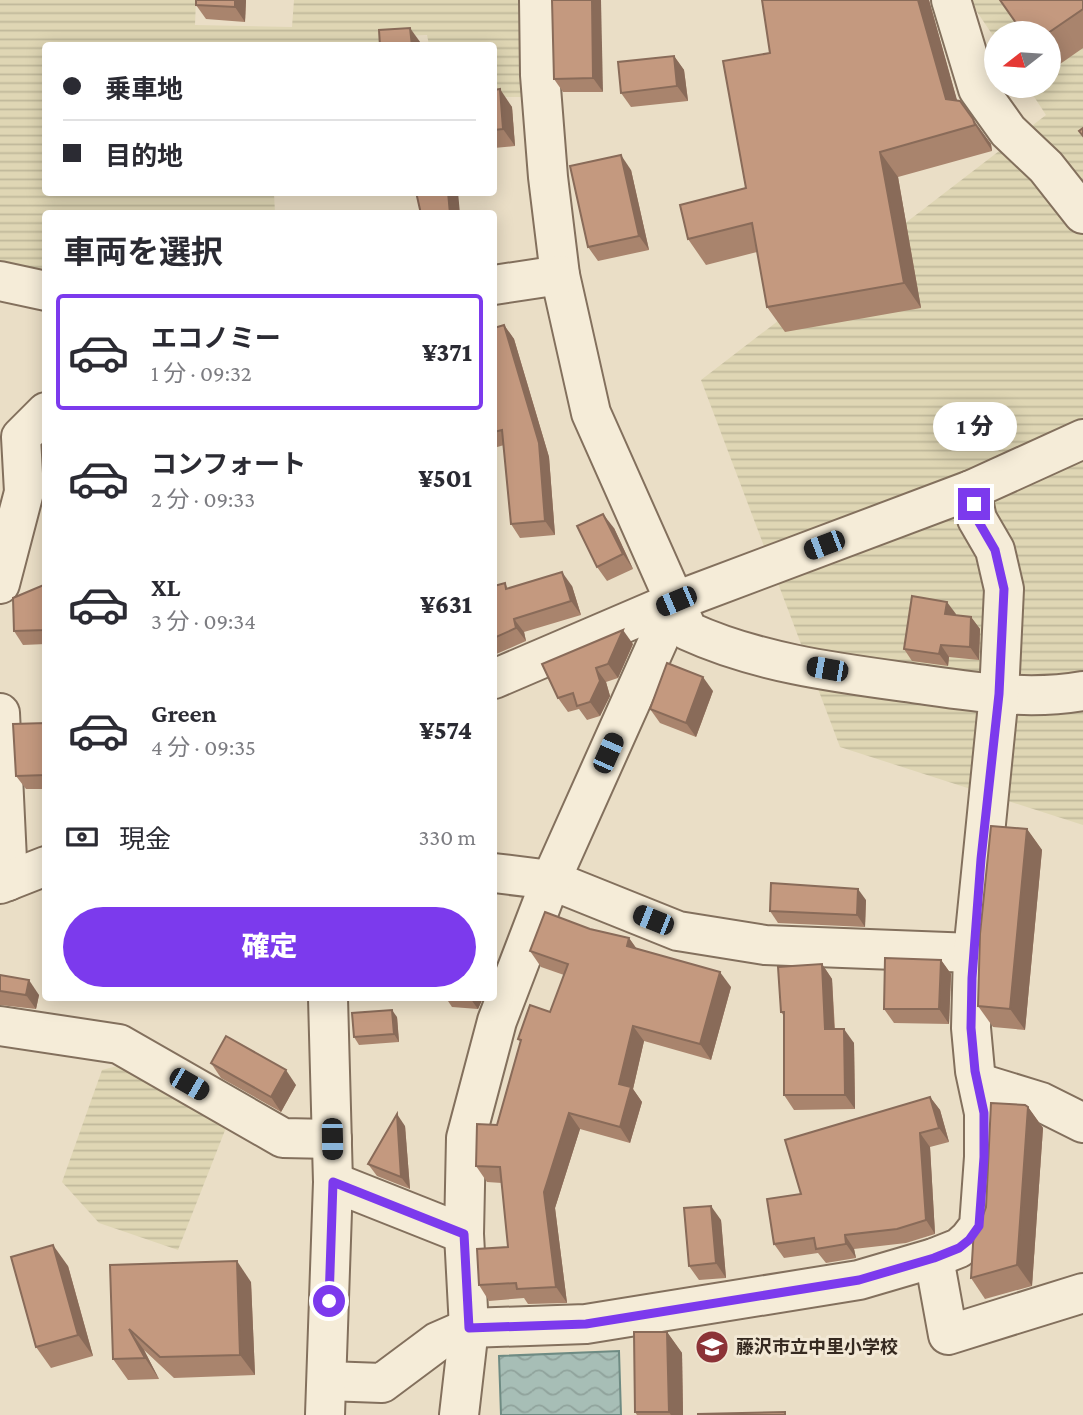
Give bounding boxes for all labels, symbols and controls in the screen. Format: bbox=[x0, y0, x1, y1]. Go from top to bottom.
north arrow bbox=[984, 21, 1060, 98]
map controls bbox=[984, 21, 1061, 98]
text: 乗車地 bbox=[105, 75, 183, 104]
text: 目的地 bbox=[105, 142, 183, 171]
text: 車両を選択 bbox=[63, 234, 223, 270]
icon: car bbox=[67, 321, 130, 384]
text: エコノミー bbox=[151, 324, 281, 353]
text: ¥371 bbox=[422, 338, 472, 367]
text: 1 分 · 09:32 bbox=[151, 360, 252, 386]
callout: 1 分 bbox=[932, 402, 1016, 452]
text: 1 分 bbox=[957, 413, 993, 439]
icon: car bbox=[67, 447, 130, 510]
text: コンフォート bbox=[151, 450, 306, 479]
text: ¥501 bbox=[418, 464, 472, 493]
text: 2 分 · 09:33 bbox=[151, 486, 255, 512]
route end bbox=[958, 488, 990, 520]
car bbox=[801, 528, 848, 562]
icon: car bbox=[67, 573, 130, 636]
text: XL bbox=[151, 573, 180, 602]
car bbox=[653, 583, 700, 619]
text: ¥631 bbox=[420, 590, 472, 619]
text: 3 分 · 09:34 bbox=[151, 608, 256, 634]
car bbox=[805, 655, 850, 683]
icon: car bbox=[67, 699, 130, 762]
text: Green bbox=[151, 699, 217, 728]
text: ¥574 bbox=[419, 716, 472, 745]
car bbox=[590, 730, 627, 776]
text: 4 分 · 09:35 bbox=[151, 734, 256, 760]
icon: cash bbox=[63, 818, 101, 856]
text: 330 m bbox=[418, 824, 476, 850]
text: 現金 bbox=[119, 825, 171, 854]
car bbox=[630, 902, 677, 938]
button: 確定 bbox=[63, 907, 476, 987]
car bbox=[166, 1064, 213, 1104]
car bbox=[322, 1118, 343, 1160]
route start bbox=[313, 1285, 345, 1317]
school or university icon: 藤沢市立中里小学校 bbox=[693, 1328, 731, 1366]
place label: 藤沢市立中里小学校 bbox=[736, 1337, 898, 1357]

